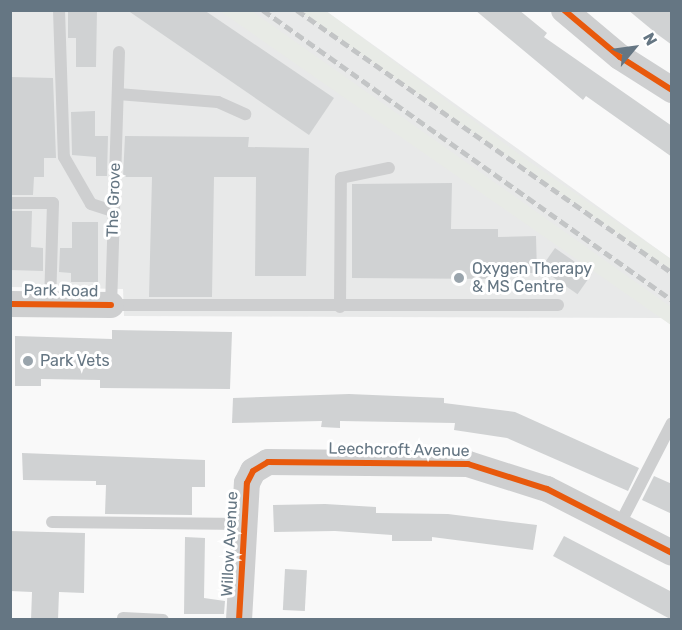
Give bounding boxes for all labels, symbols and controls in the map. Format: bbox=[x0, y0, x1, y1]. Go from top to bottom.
north arrow bbox=[604, 18, 664, 78]
text: N bbox=[639, 29, 661, 49]
street label: The Grove bbox=[103, 162, 125, 238]
place label: Oxygen Therapy & MS Centre bbox=[472, 259, 593, 297]
marker: Oxygen Therapy & MS Centre bbox=[450, 269, 468, 287]
street label: Park Road bbox=[23, 281, 99, 301]
place label: Park Vets bbox=[40, 351, 110, 371]
marker: Park Vets bbox=[21, 354, 35, 368]
street label: Leechcroft Avenue bbox=[328, 439, 470, 461]
street label: Willow Avenue bbox=[218, 490, 242, 598]

